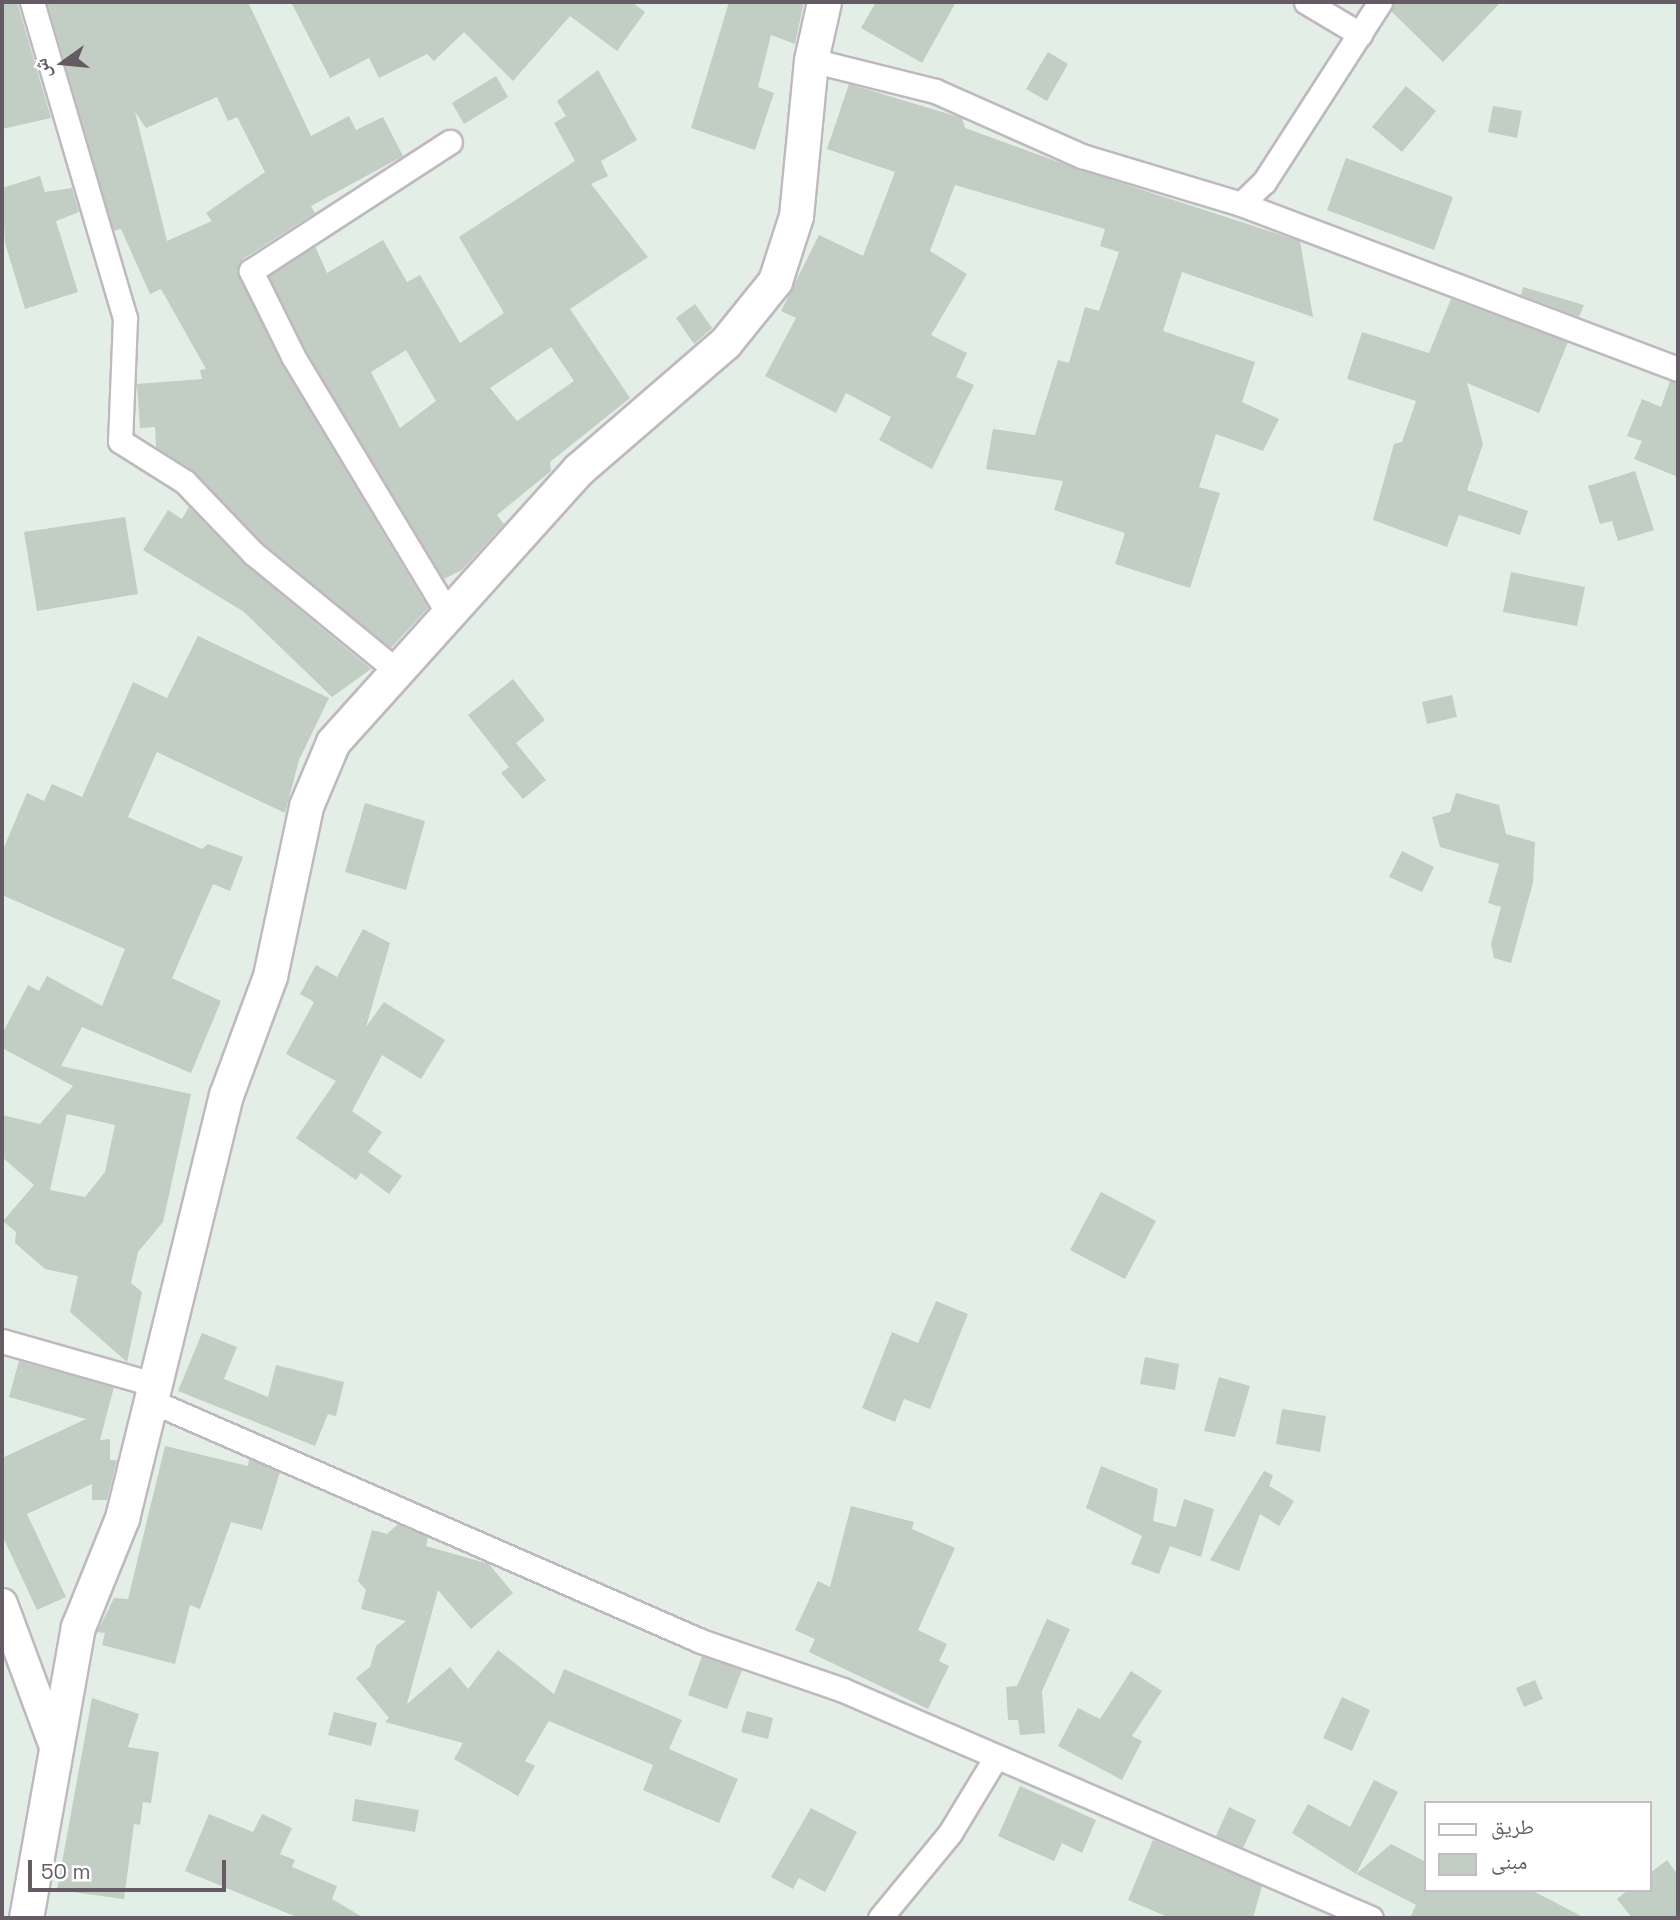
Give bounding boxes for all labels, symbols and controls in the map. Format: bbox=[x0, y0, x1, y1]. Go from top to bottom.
north arrow bbox=[28, 28, 98, 98]
text: ش bbox=[28, 56, 57, 82]
legend bbox=[1424, 1801, 1652, 1892]
text: طريق bbox=[1491, 1813, 1534, 1840]
scale bar bbox=[32, 1846, 229, 1890]
text: مبنى bbox=[1491, 1848, 1527, 1875]
text: 50 m bbox=[41, 1858, 91, 1885]

